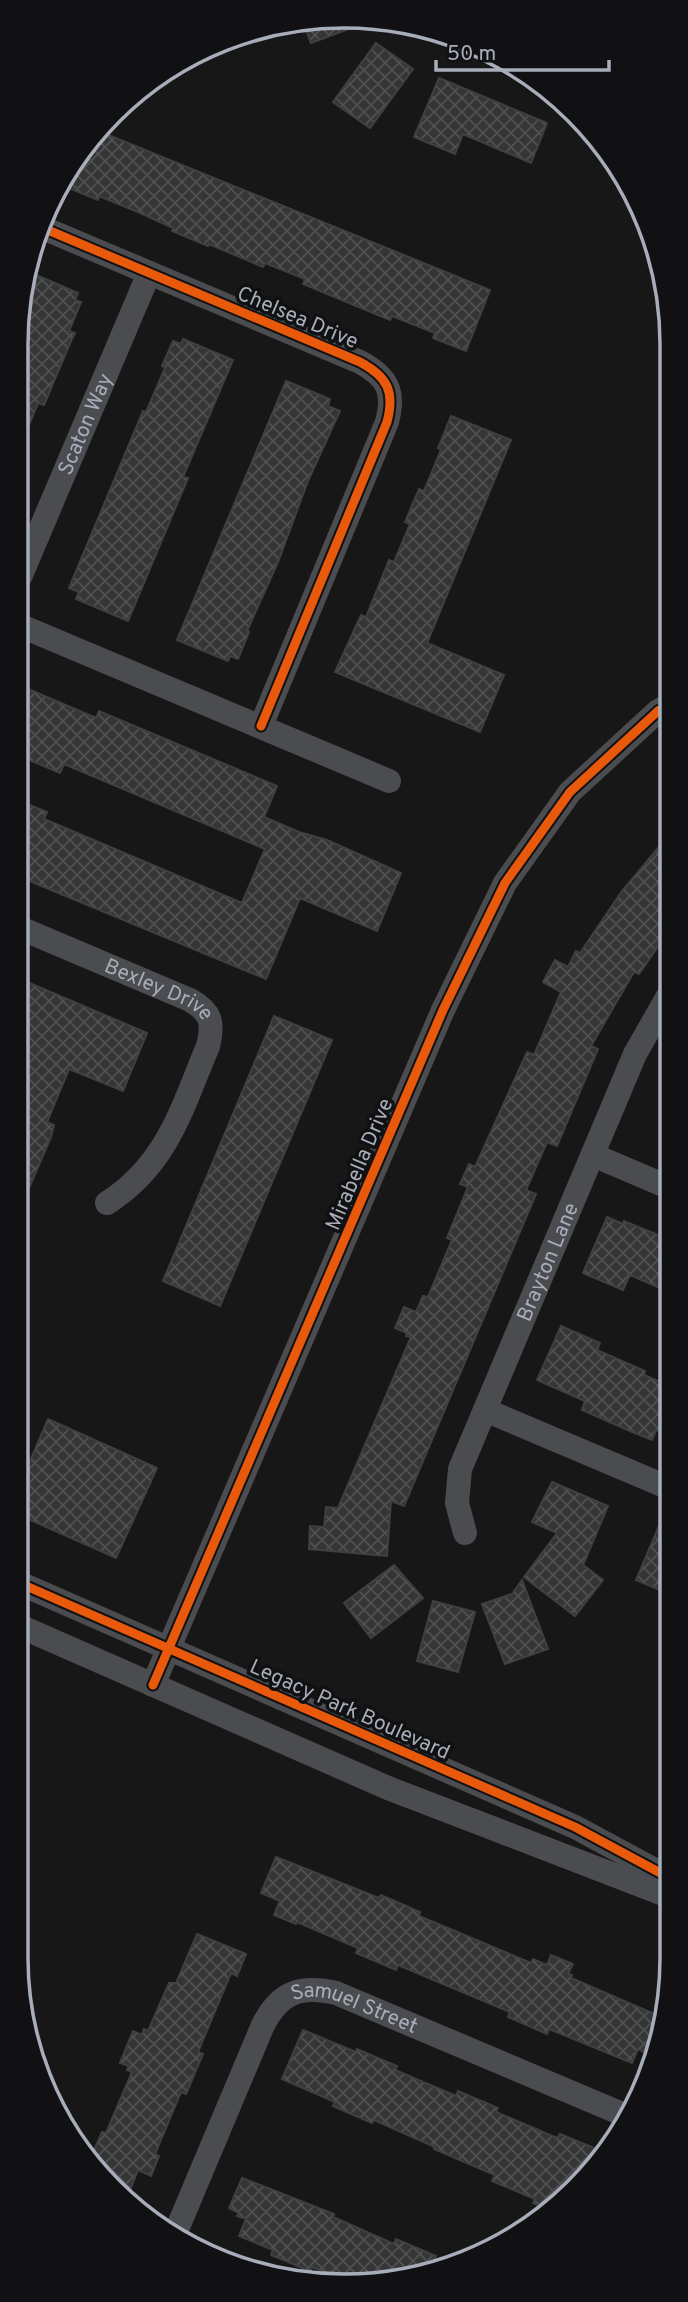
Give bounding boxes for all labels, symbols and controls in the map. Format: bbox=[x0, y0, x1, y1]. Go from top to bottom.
scale bar bbox=[436, 28, 609, 72]
text: 50 m bbox=[447, 41, 496, 68]
street label: Chelsea Drive bbox=[233, 281, 362, 356]
street label: Scaton Way bbox=[53, 370, 120, 480]
street label: Bexley Drive bbox=[100, 953, 219, 1026]
street label: Mirabella Drive bbox=[320, 1094, 400, 1235]
street label: Brayton Lane bbox=[512, 1199, 586, 1326]
street label: Legacy Park Boulevard bbox=[245, 1654, 454, 1767]
street label: Samuel Street bbox=[288, 1978, 421, 2041]

